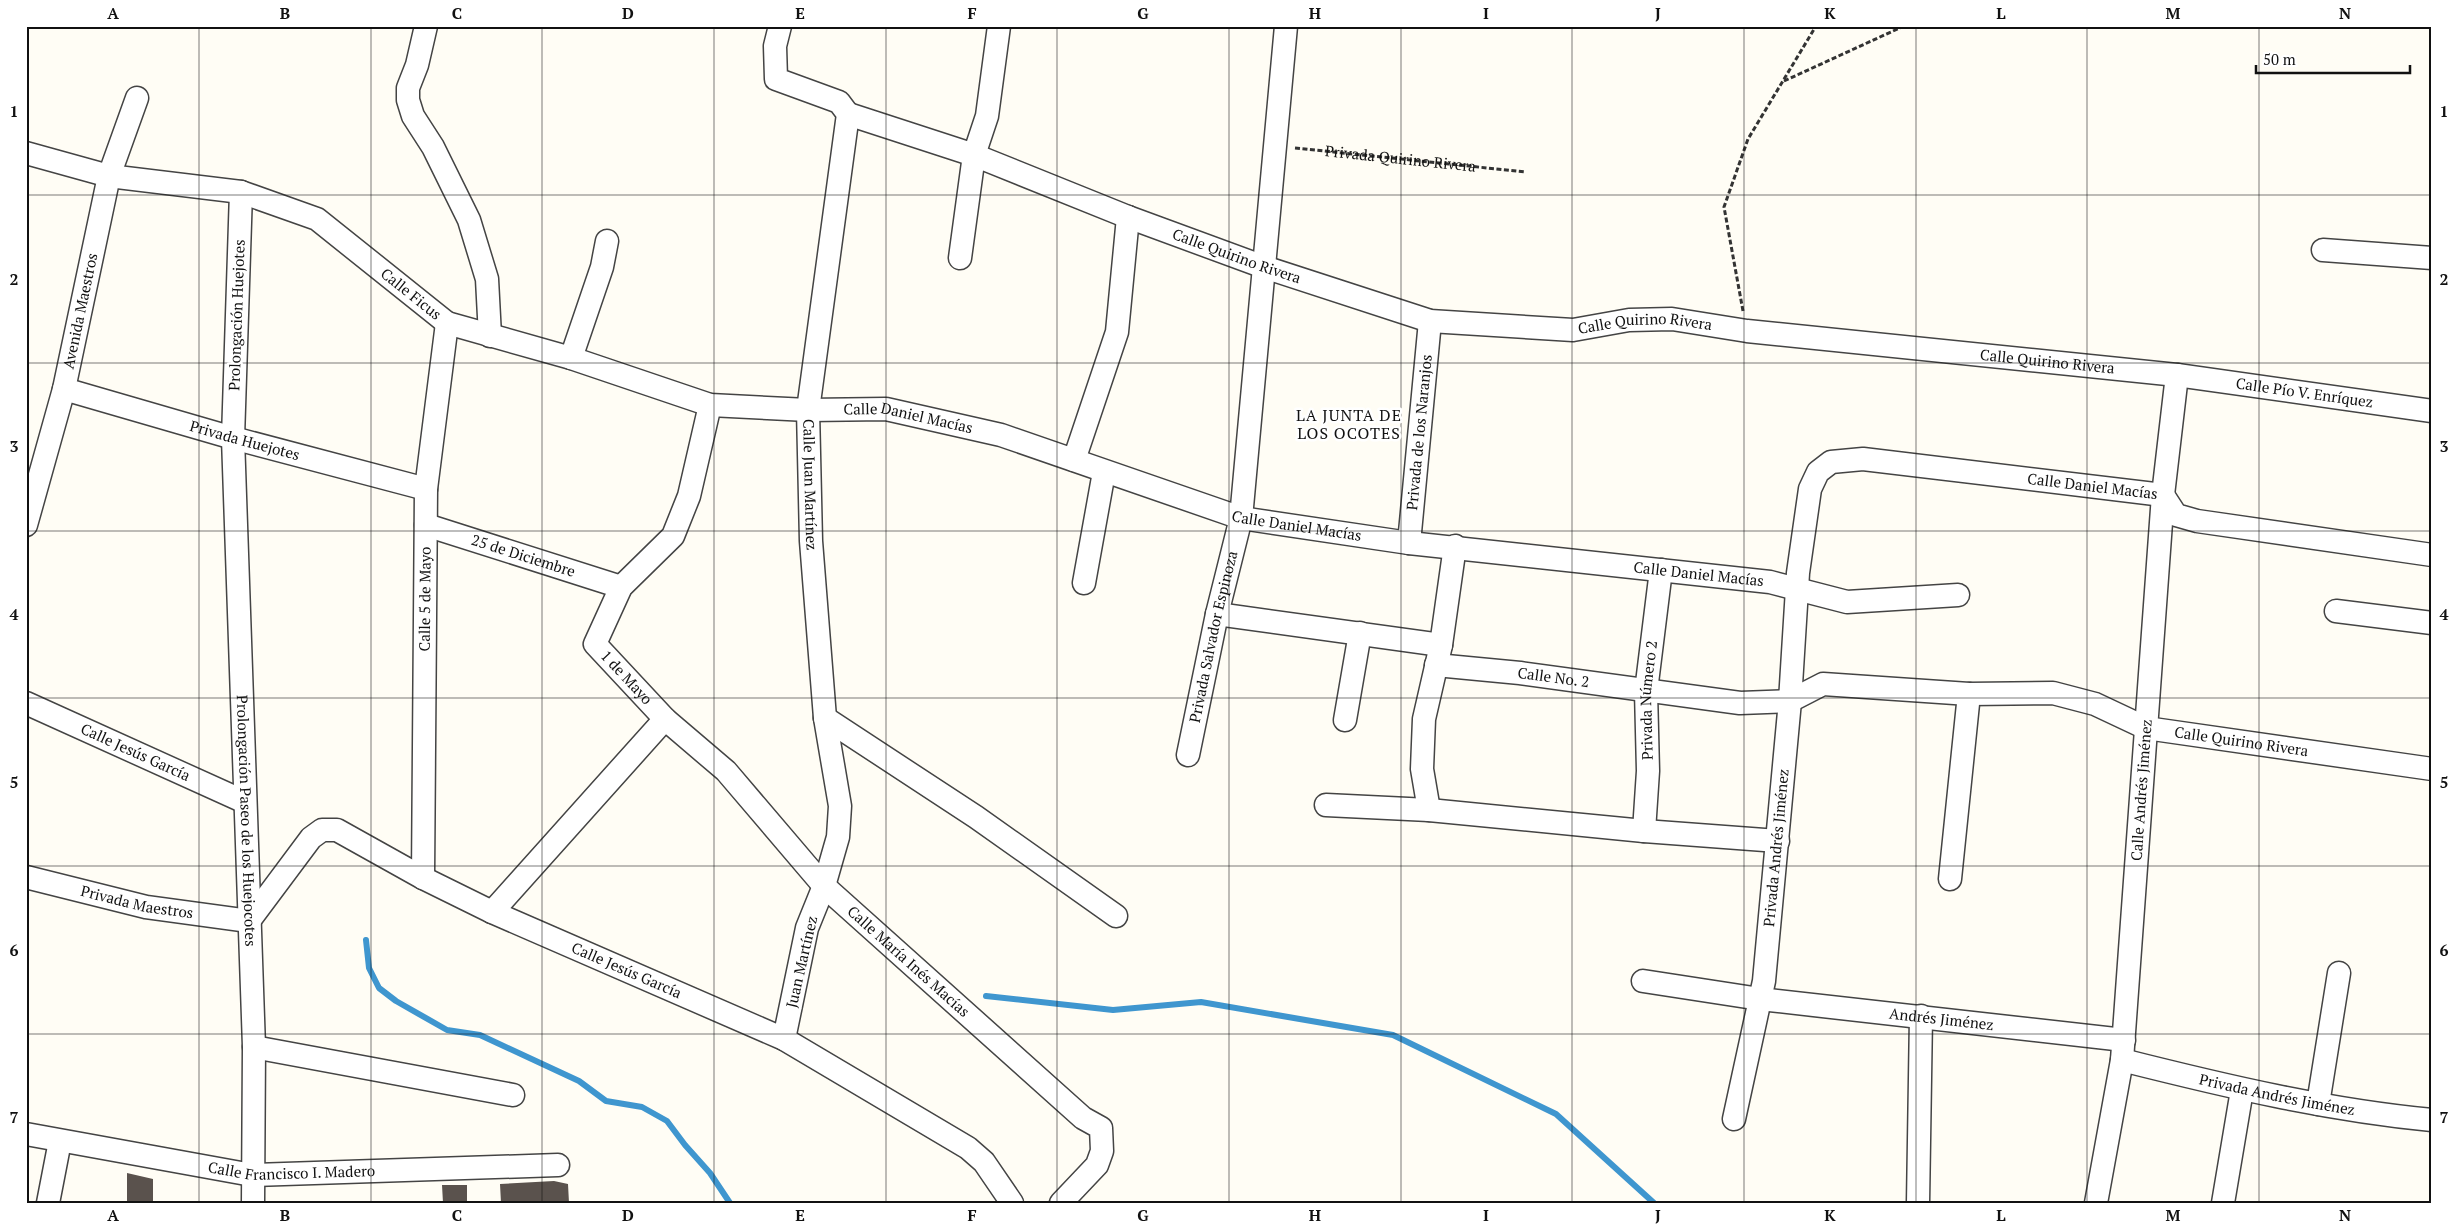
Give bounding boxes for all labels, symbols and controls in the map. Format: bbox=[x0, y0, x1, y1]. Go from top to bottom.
text: A bbox=[107, 2, 119, 24]
text: B bbox=[280, 2, 290, 24]
text: C bbox=[452, 2, 462, 24]
text: D bbox=[622, 2, 634, 24]
text: E bbox=[795, 2, 805, 24]
text: F bbox=[967, 2, 977, 24]
text: G bbox=[1137, 2, 1149, 24]
text: H bbox=[1309, 2, 1321, 24]
text: I bbox=[1483, 2, 1489, 24]
text: J bbox=[1655, 2, 1661, 24]
text: K bbox=[1824, 2, 1836, 24]
text: L bbox=[1996, 2, 2006, 24]
text: M bbox=[2166, 2, 2181, 24]
text: N bbox=[2339, 2, 2351, 24]
scale bar bbox=[2256, 42, 2409, 74]
text: 50 m bbox=[2263, 49, 2296, 69]
text: 1 bbox=[9, 100, 19, 122]
text: 1 bbox=[2439, 100, 2449, 122]
street label: Privada Quirino Rivera bbox=[1324, 140, 1477, 176]
street label: Calle Quirino Rivera bbox=[1170, 223, 1304, 288]
street label: Prolongación Huejotes bbox=[223, 239, 249, 391]
street label: Avenida Maestros bbox=[58, 251, 101, 370]
street label: Calle Ficus bbox=[377, 263, 446, 324]
text: 2 bbox=[9, 268, 19, 290]
text: 2 bbox=[2439, 268, 2449, 290]
street label: Calle Quirino Rivera bbox=[1576, 308, 1714, 338]
street label: Calle Quirino Rivera bbox=[1979, 344, 2116, 378]
street label: Privada de los Naranjos bbox=[1401, 354, 1436, 511]
street label: Calle Pío V. Enríquez bbox=[2235, 372, 2374, 412]
street label: Calle Daniel Macías bbox=[843, 397, 975, 437]
district label: LA JUNTA DE LOS OCOTES bbox=[1296, 404, 1402, 444]
street label: Privada Huejotes bbox=[188, 415, 302, 464]
street label: Calle Juan Martínez bbox=[799, 419, 823, 551]
text: 3 bbox=[9, 435, 19, 457]
text: 3 bbox=[2439, 435, 2449, 457]
street label: Calle Daniel Macías bbox=[2026, 468, 2159, 503]
street label: Calle Daniel Macías bbox=[1229, 505, 1363, 545]
street label: 25 de Diciembre bbox=[469, 529, 578, 581]
street label: Calle 5 de Mayo bbox=[414, 546, 435, 652]
street label: Privada Salvador Espinoza bbox=[1184, 548, 1242, 724]
street label: Calle Daniel Macías bbox=[1633, 556, 1765, 590]
text: 4 bbox=[9, 603, 19, 625]
text: 4 bbox=[2439, 603, 2449, 625]
street label: Privada Número 2 bbox=[1635, 639, 1661, 760]
street label: 1 de Mayo bbox=[597, 646, 657, 708]
street label: Calle No. 2 bbox=[1516, 662, 1590, 691]
street label: Prolongación Paseo de los Huejocotes bbox=[233, 694, 262, 947]
street label: Calle Jesús García bbox=[78, 718, 194, 785]
street label: Calle Andrés Jiménez bbox=[2125, 718, 2156, 861]
street label: Calle Quirino Rivera bbox=[2173, 721, 2310, 760]
street label: Privada Andrés Jiménez bbox=[1758, 768, 1793, 928]
text: 5 bbox=[9, 771, 19, 793]
text: 5 bbox=[2439, 771, 2449, 793]
street label: Privada Maestros bbox=[79, 880, 195, 922]
street label: Calle María Inés Macías bbox=[844, 901, 974, 1021]
street label: Juan Martínez bbox=[781, 914, 821, 1010]
street label: Calle Jesús García bbox=[569, 937, 686, 1003]
text: 6 bbox=[9, 939, 19, 961]
text: 6 bbox=[2439, 939, 2449, 961]
street label: Andrés Jiménez bbox=[1888, 1003, 1995, 1034]
street label: Privada Andrés Jiménez bbox=[2197, 1068, 2357, 1119]
text: 7 bbox=[9, 1106, 19, 1128]
text: 7 bbox=[2439, 1106, 2449, 1128]
street label: Calle Francisco I. Madero bbox=[207, 1156, 375, 1184]
text: A bbox=[107, 1204, 119, 1226]
text: B bbox=[280, 1204, 290, 1226]
text: C bbox=[452, 1204, 462, 1226]
text: D bbox=[622, 1204, 634, 1226]
text: E bbox=[795, 1204, 805, 1226]
text: F bbox=[967, 1204, 977, 1226]
text: G bbox=[1137, 1204, 1149, 1226]
text: H bbox=[1309, 1204, 1321, 1226]
text: I bbox=[1483, 1204, 1489, 1226]
text: J bbox=[1655, 1204, 1661, 1226]
text: K bbox=[1824, 1204, 1836, 1226]
text: L bbox=[1996, 1204, 2006, 1226]
text: M bbox=[2166, 1204, 2181, 1226]
text: N bbox=[2339, 1204, 2351, 1226]

